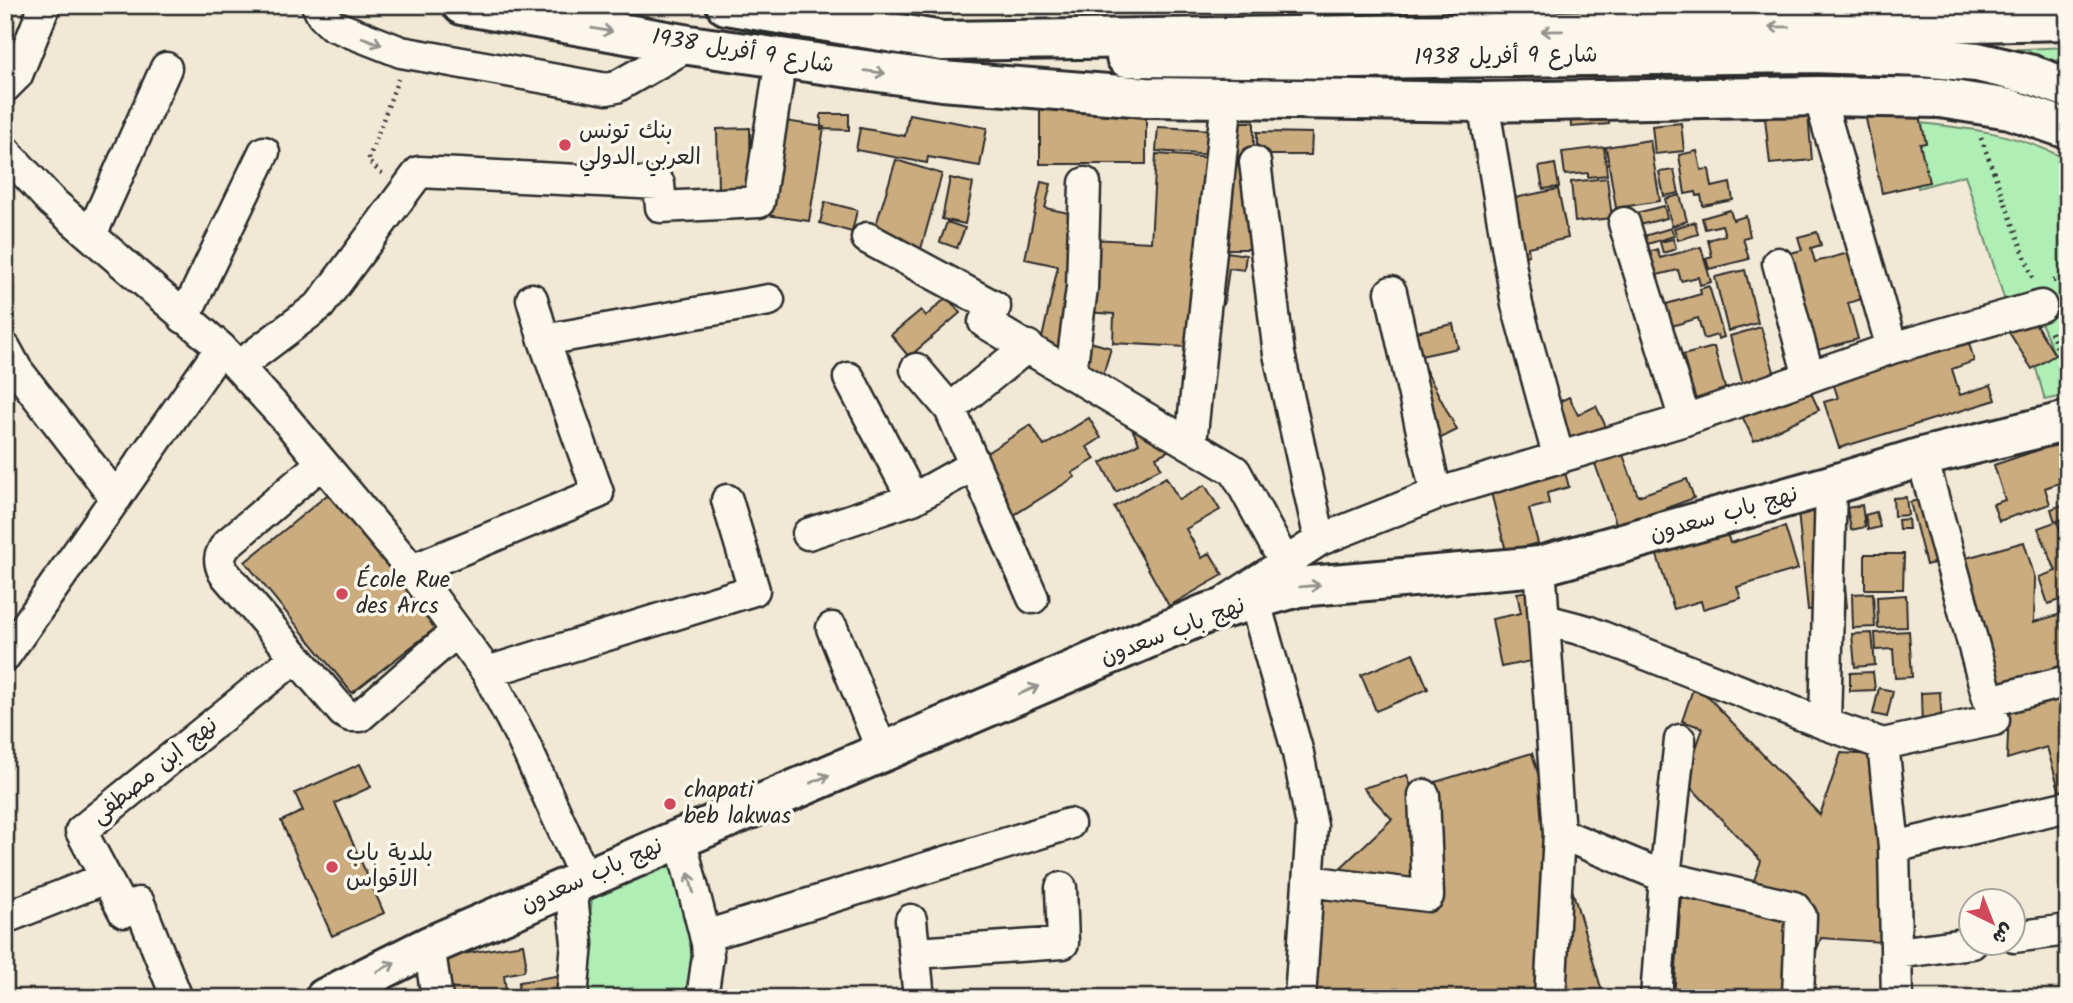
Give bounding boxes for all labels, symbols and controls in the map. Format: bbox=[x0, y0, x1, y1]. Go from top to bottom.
street label: شارع 9 أفريل 1938 bbox=[649, 20, 837, 84]
one-way arrow bbox=[1768, 20, 1791, 33]
one-way arrow bbox=[590, 23, 613, 37]
one-way arrow bbox=[1540, 25, 1563, 38]
one-way arrow bbox=[360, 35, 382, 48]
street label: شارع 9 أفريل 1938 bbox=[1414, 37, 1598, 77]
one-way arrow bbox=[863, 66, 886, 79]
place label: بنك تونس العربي الدولي bbox=[579, 114, 701, 177]
marker: بنك تونس العربي الدولي bbox=[557, 137, 573, 153]
street label: نهج باب سعدون bbox=[1646, 477, 1802, 553]
place label: École Rue des Arcs bbox=[356, 563, 450, 625]
one-way arrow bbox=[1298, 579, 1321, 592]
marker: École Rue des Arcs bbox=[334, 586, 350, 602]
street label: نهج باب سعدون bbox=[1095, 588, 1251, 676]
one-way arrow bbox=[1018, 683, 1039, 696]
street label: نهج ابن مصطفى bbox=[84, 708, 226, 834]
one-way arrow bbox=[808, 772, 830, 785]
place label: chapati beb lakwas bbox=[684, 773, 791, 835]
marker: chapati beb lakwas bbox=[662, 796, 678, 812]
street label: نهج باب سعدون bbox=[515, 828, 669, 924]
place label: بلدية باب الاقواس bbox=[346, 836, 433, 898]
marker: بلدية باب الاقواس bbox=[324, 859, 340, 875]
one-way arrow bbox=[684, 872, 697, 895]
north arrow bbox=[1958, 888, 2028, 958]
text: ش bbox=[1984, 915, 2020, 951]
one-way arrow bbox=[375, 960, 396, 974]

